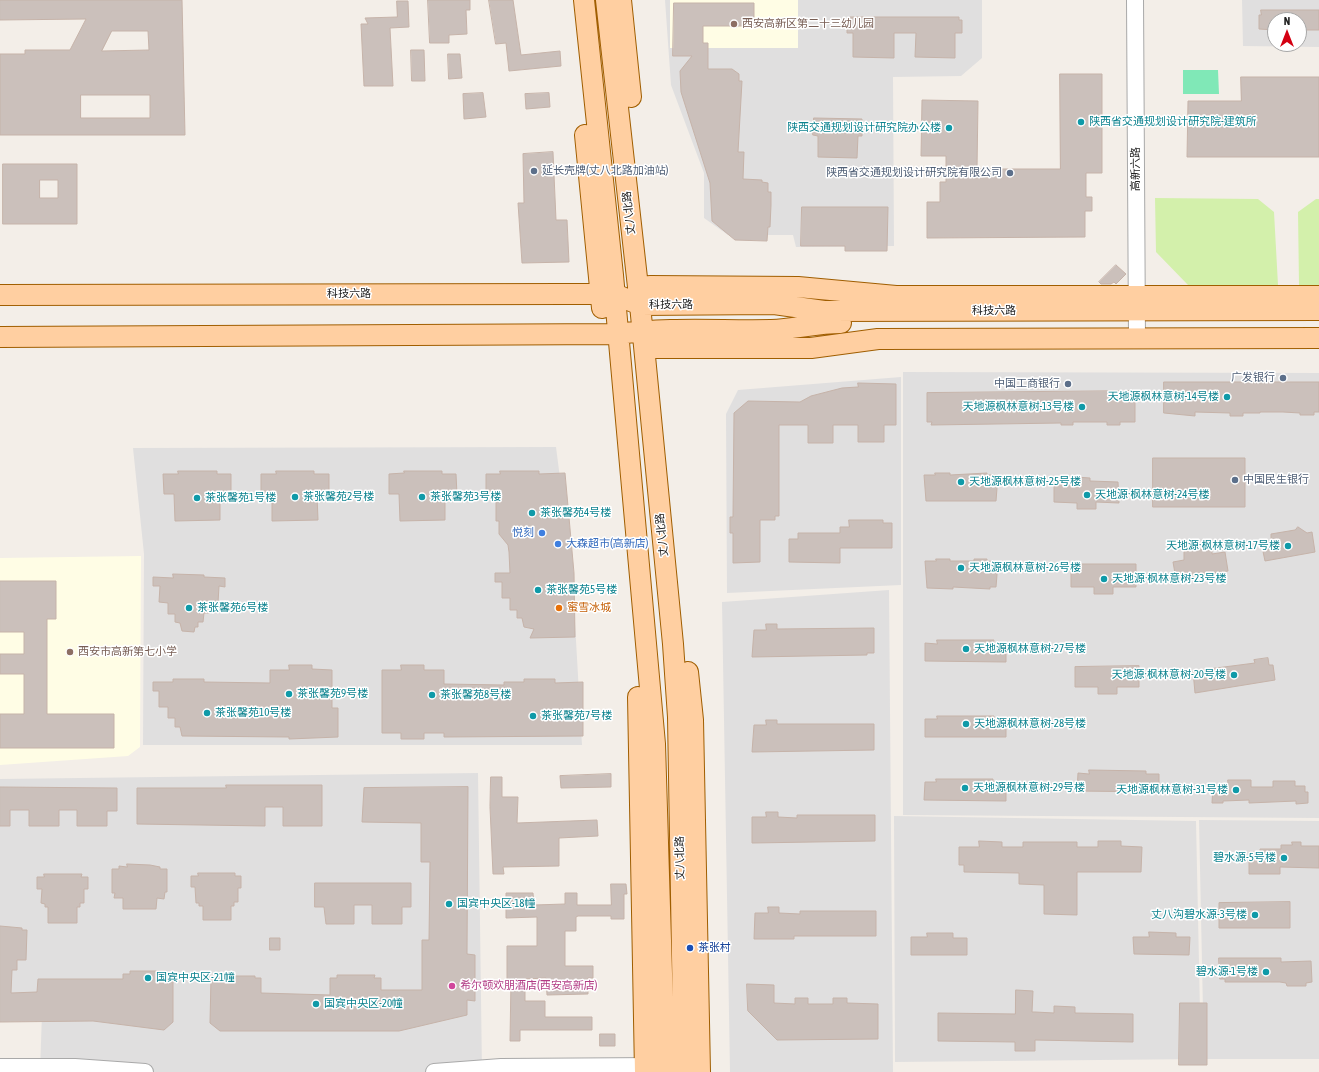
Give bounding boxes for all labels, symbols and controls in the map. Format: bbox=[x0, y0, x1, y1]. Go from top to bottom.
north arrow bbox=[1267, 12, 1307, 52]
text: N bbox=[1284, 15, 1290, 27]
place label: 西安高新区第二十三幼儿园 bbox=[742, 17, 874, 31]
marker: 西安高新区第二十三幼儿园 bbox=[729, 19, 739, 29]
place label: 陕西省交通规划设计研究院-建筑所 bbox=[1089, 115, 1257, 129]
marker: 陕西省交通规划设计研究院-建筑所 bbox=[1076, 117, 1086, 127]
place label: 陕西交通规划设计研究院办公楼 bbox=[787, 121, 941, 135]
marker: 陕西交通规划设计研究院办公楼 bbox=[944, 123, 954, 133]
street label: 高新六路 bbox=[1129, 147, 1143, 191]
place label: 延长壳牌(丈八北路加油站) bbox=[542, 164, 668, 178]
marker: 延长壳牌(丈八北路加油站) bbox=[529, 166, 539, 176]
place label: 陕西省交通规划设计研究院有限公司 bbox=[826, 166, 1002, 180]
marker: 陕西省交通规划设计研究院有限公司 bbox=[1005, 168, 1015, 178]
street label: 丈八北路 bbox=[620, 190, 638, 236]
street label: 科技六路 bbox=[327, 287, 371, 301]
street label: 科技六路 bbox=[649, 298, 693, 312]
street label: 科技六路 bbox=[972, 304, 1016, 318]
place label: 广发银行 bbox=[1231, 371, 1275, 385]
marker: 广发银行 bbox=[1278, 373, 1288, 383]
place label: 中国工商银行 bbox=[994, 377, 1060, 391]
marker: 中国工商银行 bbox=[1063, 379, 1073, 389]
place label: 天地源枫林意树-14号楼 bbox=[1107, 390, 1219, 404]
marker: 天地源枫林意树-14号楼 bbox=[1222, 392, 1232, 402]
place label: 天地源枫林意树-13号楼 bbox=[962, 400, 1074, 414]
marker: 天地源枫林意树-13号楼 bbox=[1077, 402, 1087, 412]
place label: 中国民生银行 bbox=[1243, 473, 1309, 487]
place label: 天地源枫林意树-25号楼 bbox=[969, 475, 1081, 489]
marker: 中国民生银行 bbox=[1230, 475, 1240, 485]
marker: 天地源枫林意树-25号楼 bbox=[956, 477, 966, 487]
place label: 天地源·枫林意树-24号楼 bbox=[1095, 488, 1209, 502]
place label: 茶张馨苑2号楼 bbox=[303, 490, 374, 504]
place label: 茶张馨苑3号楼 bbox=[430, 490, 501, 504]
marker: 天地源·枫林意树-24号楼 bbox=[1082, 490, 1092, 500]
place label: 茶张馨苑1号楼 bbox=[205, 491, 276, 505]
marker: 茶张馨苑2号楼 bbox=[290, 492, 300, 502]
marker: 茶张馨苑3号楼 bbox=[417, 492, 427, 502]
marker: 茶张馨苑1号楼 bbox=[192, 493, 202, 503]
place label: 茶张馨苑4号楼 bbox=[540, 506, 611, 520]
marker: 茶张馨苑4号楼 bbox=[527, 508, 537, 518]
street label: 丈八北路 bbox=[653, 512, 671, 558]
place label: 悦刻 bbox=[512, 526, 534, 540]
marker: 悦刻 bbox=[537, 528, 547, 538]
place label: 大森超市(高新店) bbox=[566, 537, 648, 551]
marker: 大森超市(高新店) bbox=[553, 539, 563, 549]
place label: 天地源·枫林意树-17号楼 bbox=[1166, 539, 1280, 553]
marker: 天地源·枫林意树-17号楼 bbox=[1283, 541, 1293, 551]
place label: 天地源枫林意树-26号楼 bbox=[969, 561, 1081, 575]
marker: 天地源枫林意树-26号楼 bbox=[956, 563, 966, 573]
place label: 天地源·枫林意树-23号楼 bbox=[1112, 572, 1226, 586]
marker: 天地源·枫林意树-23号楼 bbox=[1099, 574, 1109, 584]
place label: 茶张馨苑5号楼 bbox=[546, 583, 617, 597]
marker: 茶张馨苑5号楼 bbox=[533, 585, 543, 595]
place label: 茶张馨苑6号楼 bbox=[197, 601, 268, 615]
place label: 蜜雪冰城 bbox=[567, 601, 611, 615]
marker: 茶张馨苑6号楼 bbox=[184, 603, 194, 613]
marker: 蜜雪冰城 bbox=[554, 603, 564, 613]
place label: 天地源枫林意树-27号楼 bbox=[974, 642, 1086, 656]
marker: 天地源枫林意树-27号楼 bbox=[961, 644, 971, 654]
place label: 西安市高新第七小学 bbox=[78, 645, 177, 659]
marker: 西安市高新第七小学 bbox=[65, 647, 75, 657]
place label: 天地源·枫林意树-20号楼 bbox=[1112, 668, 1226, 682]
marker: 天地源·枫林意树-20号楼 bbox=[1229, 670, 1239, 680]
place label: 茶张馨苑9号楼 bbox=[297, 687, 368, 701]
place label: 茶张馨苑8号楼 bbox=[440, 688, 511, 702]
marker: 茶张馨苑9号楼 bbox=[284, 689, 294, 699]
marker: 茶张馨苑8号楼 bbox=[427, 690, 437, 700]
place label: 茶张馨苑10号楼 bbox=[215, 706, 291, 720]
marker: 茶张馨苑10号楼 bbox=[202, 708, 212, 718]
place label: 茶张馨苑7号楼 bbox=[541, 709, 612, 723]
marker: 茶张馨苑7号楼 bbox=[528, 711, 538, 721]
place label: 天地源枫林意树-28号楼 bbox=[974, 717, 1086, 731]
marker: 天地源枫林意树-28号楼 bbox=[961, 719, 971, 729]
place label: 天地源枫林意树-29号楼 bbox=[973, 781, 1085, 795]
marker: 天地源枫林意树-29号楼 bbox=[960, 783, 970, 793]
place label: 天地源枫林意树-31号楼 bbox=[1116, 783, 1228, 797]
marker: 天地源枫林意树-31号楼 bbox=[1231, 785, 1241, 795]
street label: 丈八北路 bbox=[673, 836, 687, 880]
place label: 碧水源-5号楼 bbox=[1213, 851, 1276, 865]
marker: 碧水源-5号楼 bbox=[1279, 853, 1289, 863]
place label: 国宾中央区-18幢 bbox=[457, 897, 536, 911]
marker: 国宾中央区-18幢 bbox=[444, 899, 454, 909]
place label: 丈八沟碧水源-3号楼 bbox=[1151, 908, 1247, 922]
marker: 丈八沟碧水源-3号楼 bbox=[1250, 910, 1260, 920]
place label: 茶张村 bbox=[698, 941, 731, 955]
marker: 茶张村 bbox=[685, 943, 695, 953]
place label: 碧水源-1号楼 bbox=[1196, 965, 1258, 979]
marker: 碧水源-1号楼 bbox=[1261, 967, 1271, 977]
place label: 国宾中央区-21幢 bbox=[156, 971, 235, 985]
marker: 国宾中央区-21幢 bbox=[143, 973, 153, 983]
place label: 希尔顿欢朋酒店(西安高新店) bbox=[460, 979, 597, 993]
marker: 希尔顿欢朋酒店(西安高新店) bbox=[447, 981, 457, 991]
place label: 国宾中央区-20幢 bbox=[324, 997, 403, 1011]
marker: 国宾中央区-20幢 bbox=[311, 999, 321, 1009]

